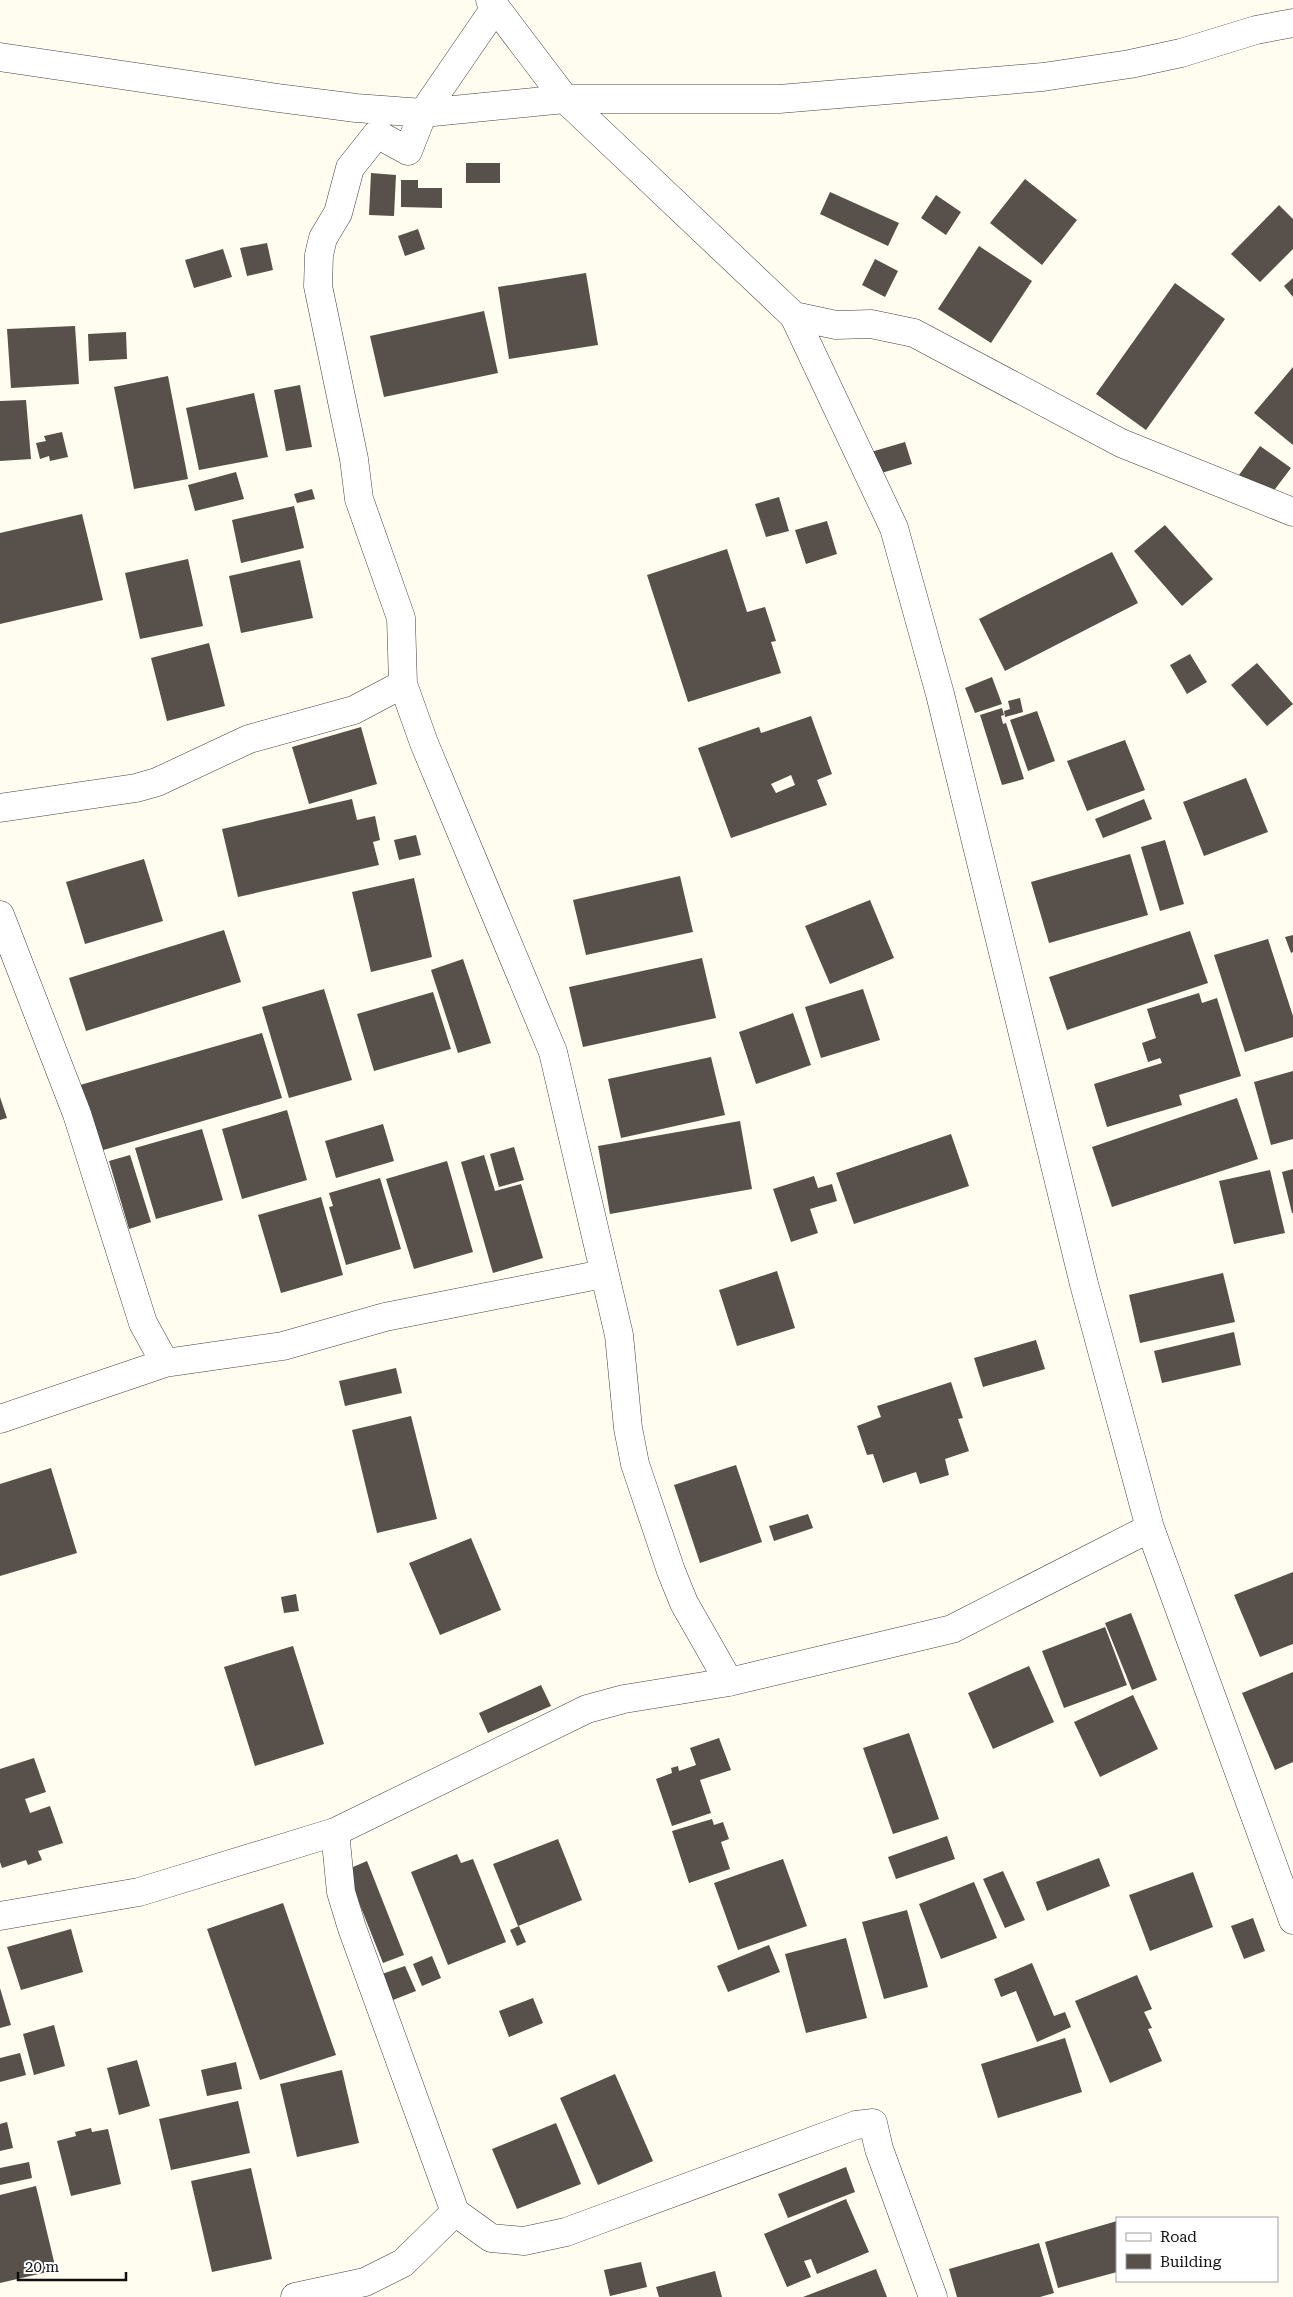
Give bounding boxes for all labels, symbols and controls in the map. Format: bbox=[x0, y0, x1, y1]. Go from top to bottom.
legend bbox=[1116, 2217, 1278, 2282]
text: Road bbox=[1160, 2228, 1197, 2246]
scale bar bbox=[18, 2250, 125, 2282]
text: Building bbox=[1160, 2253, 1222, 2271]
text: 20 m bbox=[25, 2258, 60, 2276]

